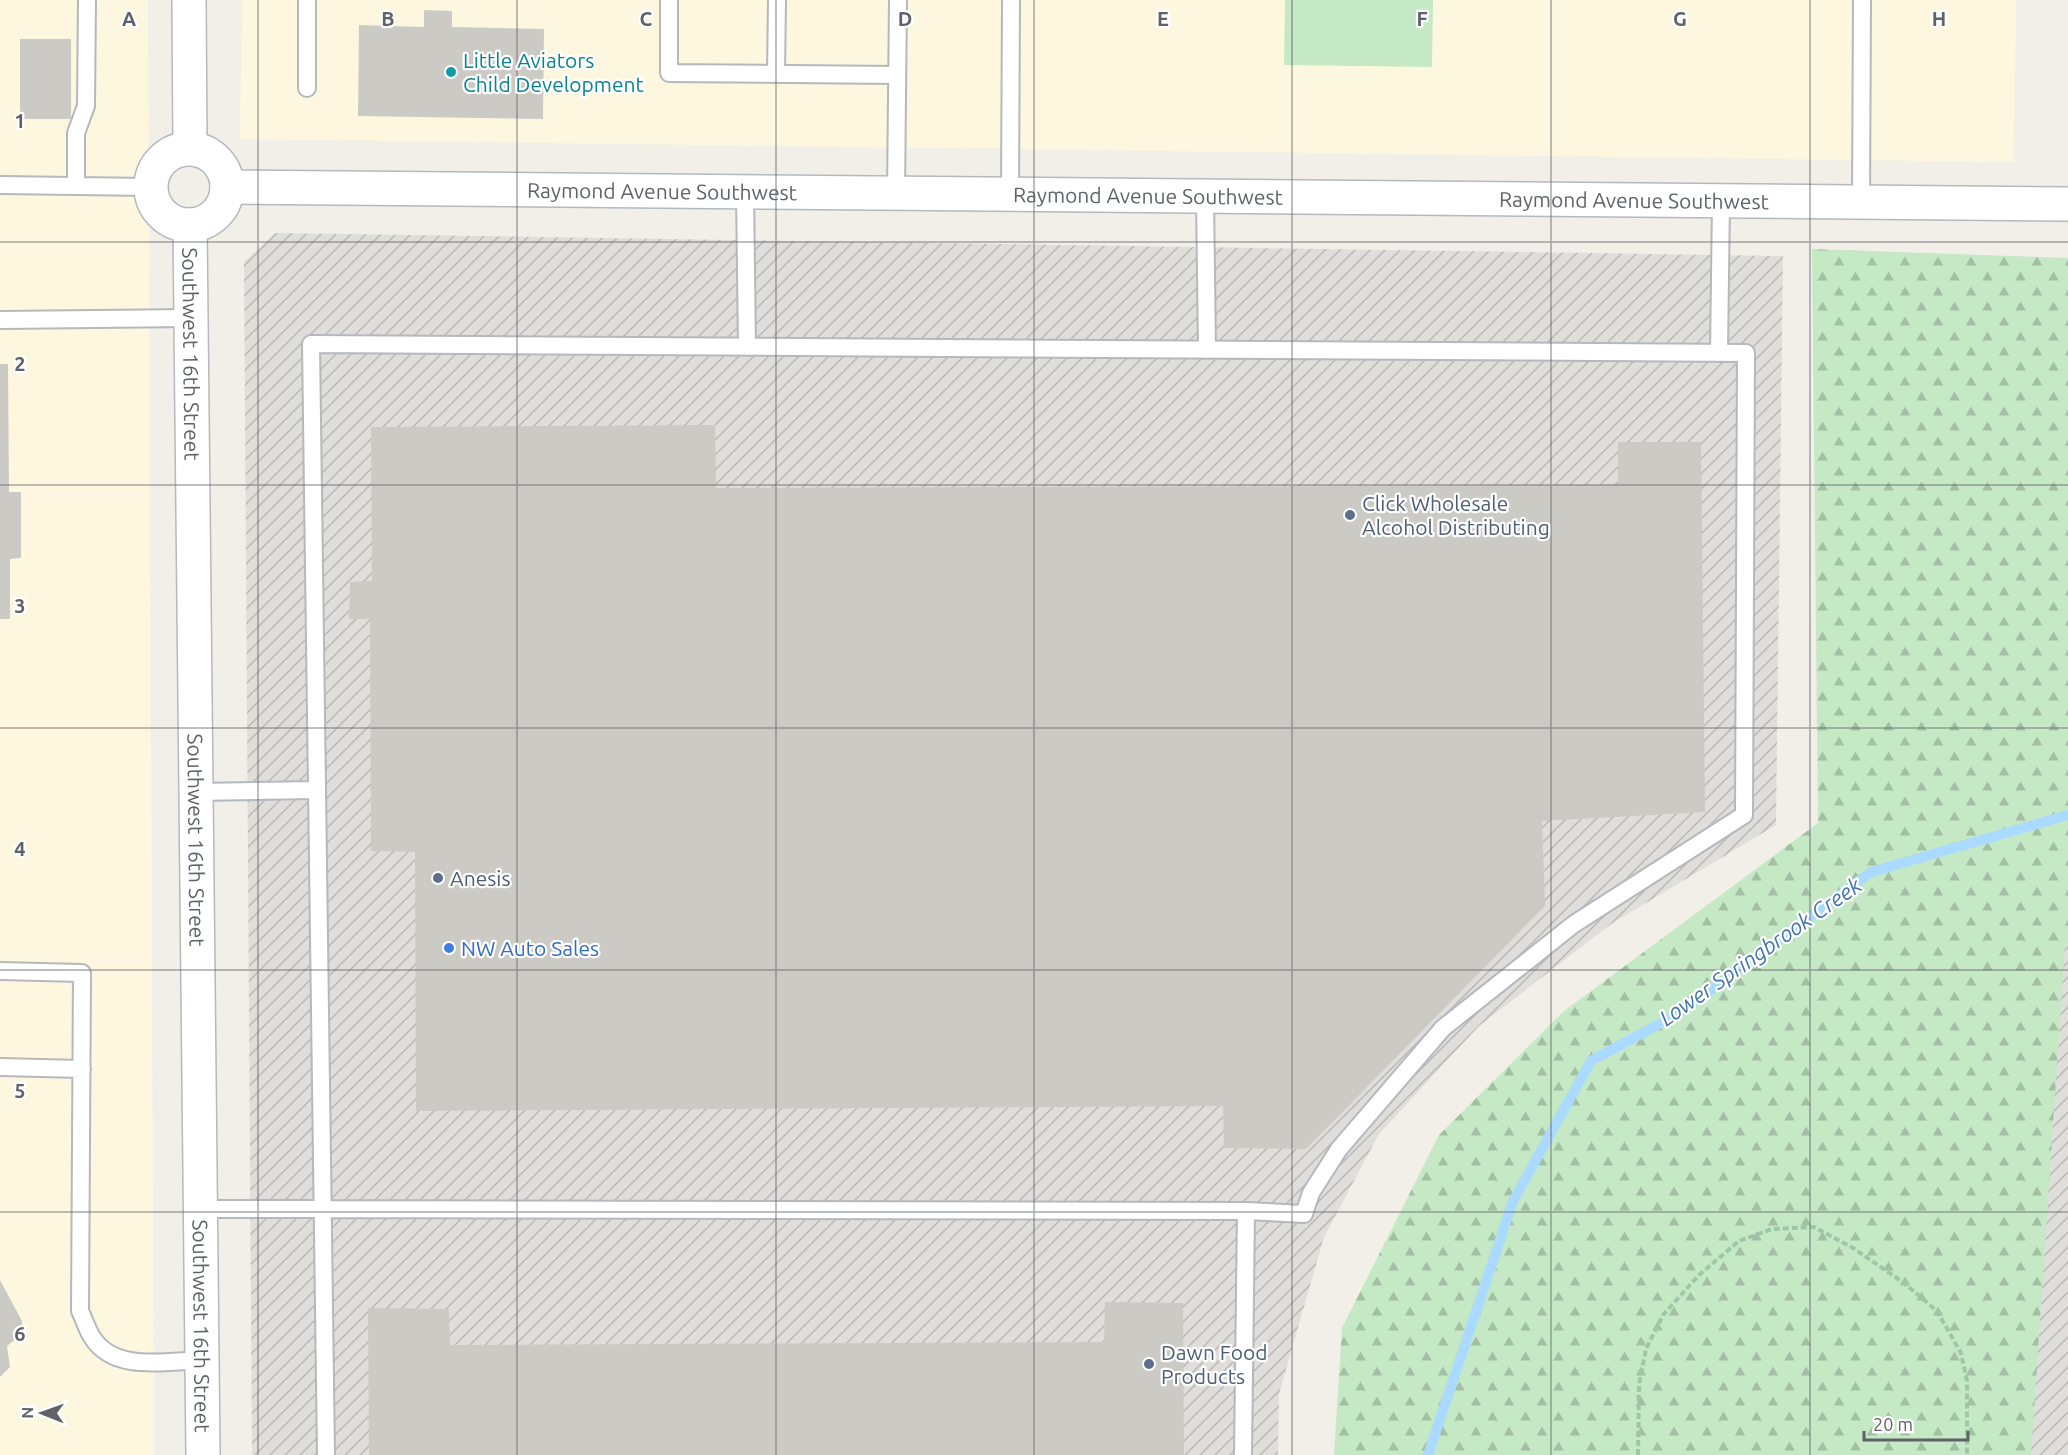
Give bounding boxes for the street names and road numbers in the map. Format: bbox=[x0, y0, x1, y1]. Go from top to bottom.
street label: Raymond Avenue Southwest bbox=[527, 178, 797, 204]
street label: Raymond Avenue Southwest bbox=[1013, 182, 1283, 209]
street label: Raymond Avenue Southwest bbox=[1499, 187, 1769, 213]
street label: Southwest 16th Street bbox=[178, 247, 204, 461]
street label: Southwest 16th Street bbox=[183, 733, 210, 947]
street label: Southwest 16th Street bbox=[189, 1219, 215, 1433]

